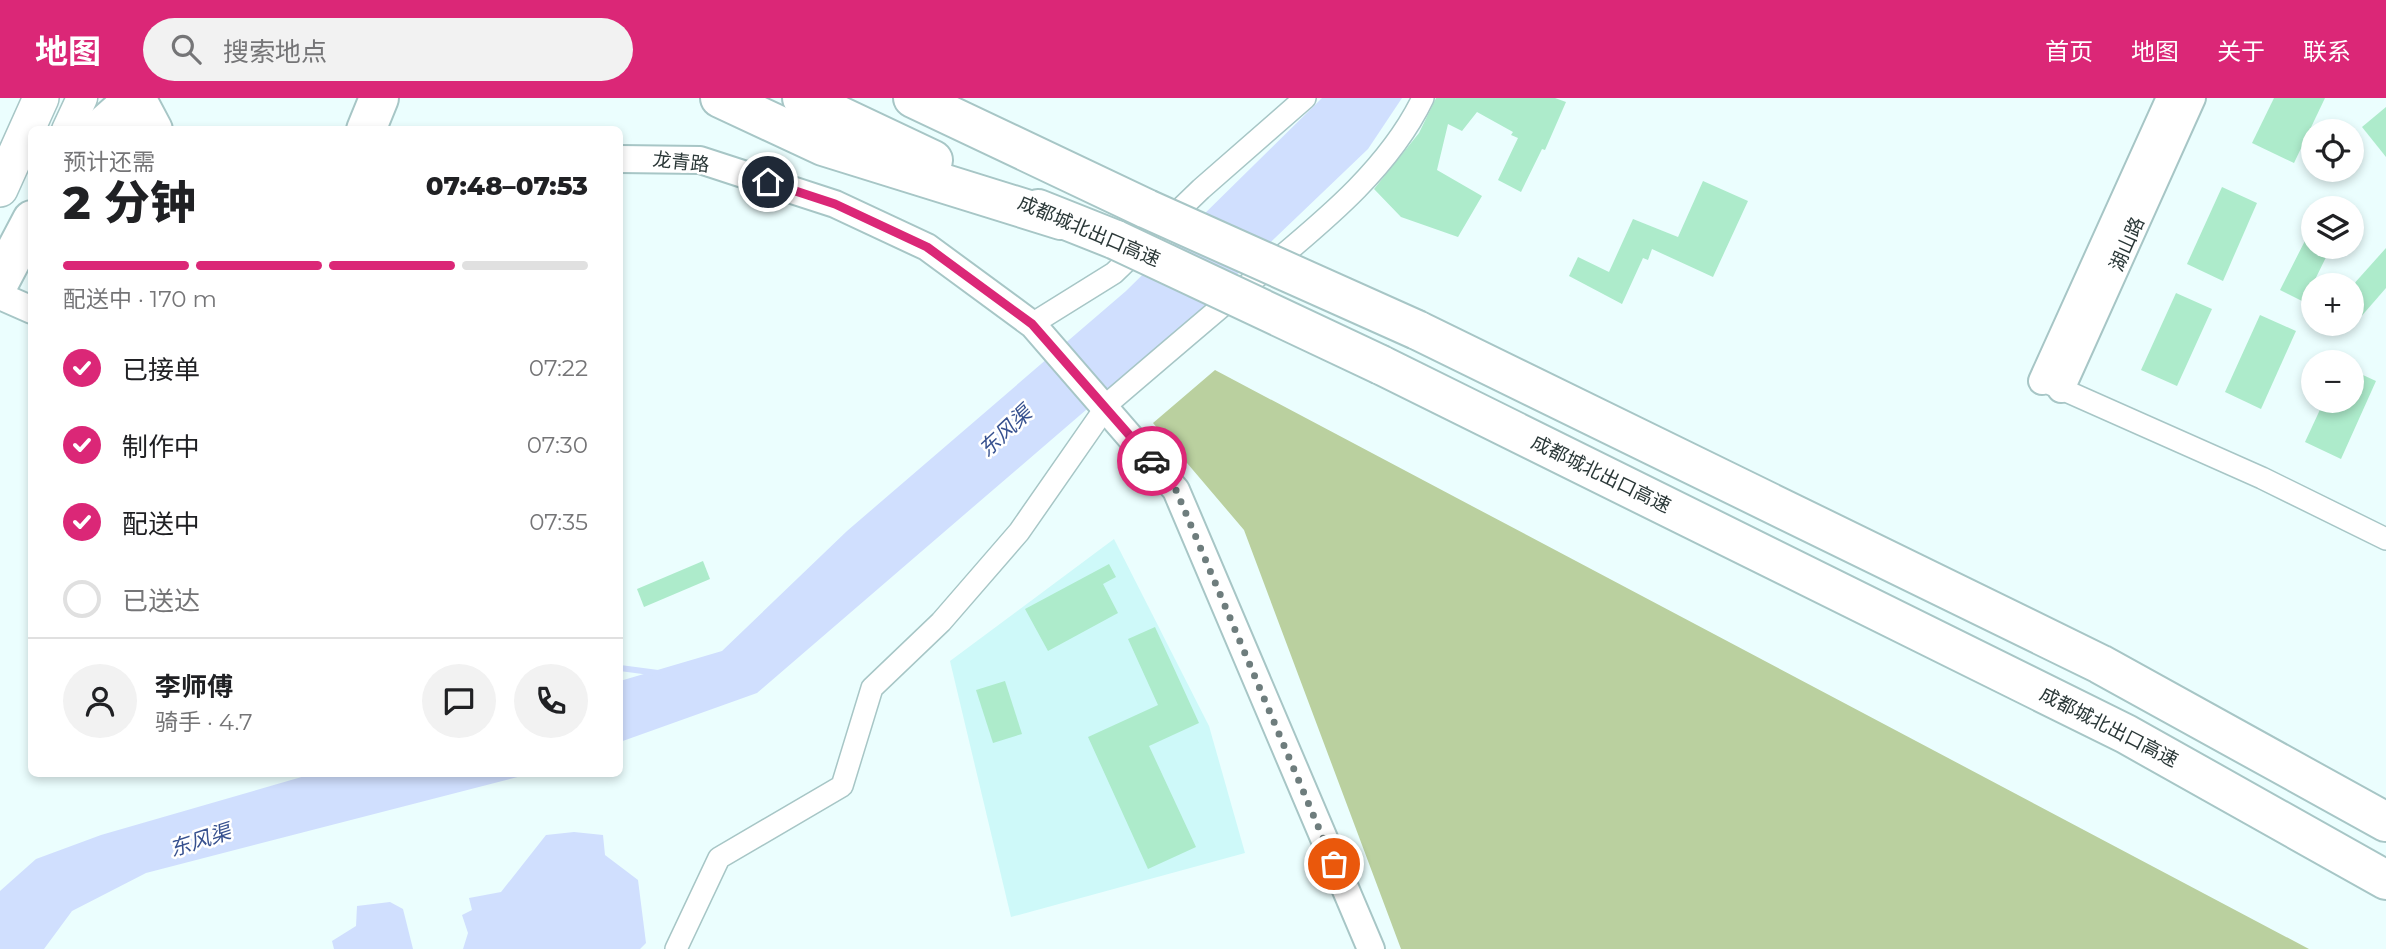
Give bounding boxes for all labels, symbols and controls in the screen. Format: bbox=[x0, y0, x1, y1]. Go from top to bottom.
search box bbox=[143, 18, 633, 81]
icon: search bbox=[167, 30, 205, 68]
text: 地图 bbox=[35, 31, 101, 71]
text: 搜索地点 bbox=[223, 36, 327, 68]
text: 首页 bbox=[2045, 37, 2093, 66]
text: 地图 bbox=[2131, 37, 2179, 66]
text: 关于 bbox=[2217, 37, 2265, 66]
text: 联系 bbox=[2303, 37, 2351, 66]
map controls bbox=[2301, 119, 2364, 413]
button: locate bbox=[2301, 119, 2364, 182]
text: 预计还需 bbox=[63, 148, 155, 176]
street label: 龙青路 bbox=[651, 148, 711, 176]
pin bbox=[738, 152, 798, 212]
icon: home bbox=[749, 163, 787, 201]
text: 07:48–07:53 bbox=[426, 170, 588, 202]
text: 2 分钟 bbox=[63, 174, 196, 231]
street label: 成都城北出口高速 bbox=[1015, 191, 1163, 271]
button: layers bbox=[2301, 196, 2364, 259]
street label: 湖山路 bbox=[2105, 213, 2149, 275]
button: + bbox=[2301, 273, 2364, 336]
text: 配送中 · 170 m bbox=[63, 285, 217, 313]
icon: check bbox=[63, 349, 101, 387]
button: − bbox=[2301, 350, 2364, 413]
text: 已接单 bbox=[122, 354, 200, 386]
text: 07:22 bbox=[529, 354, 588, 382]
water label: 东风渠 bbox=[973, 398, 1039, 462]
icon: check bbox=[63, 426, 101, 464]
courier bbox=[1117, 426, 1187, 496]
street label: 成都城北出口高速 bbox=[1528, 430, 1674, 518]
text: 制作中 bbox=[122, 431, 200, 463]
text: 07:30 bbox=[527, 431, 588, 459]
icon: car bbox=[1133, 442, 1171, 480]
icon: check bbox=[63, 503, 101, 541]
text: 配送中 bbox=[122, 508, 200, 540]
text: 07:35 bbox=[529, 508, 588, 536]
text: 已送达 bbox=[122, 585, 200, 617]
button: person bbox=[63, 664, 137, 738]
button: chat bbox=[422, 664, 496, 738]
button: phone bbox=[514, 664, 588, 738]
text: 李师傅 bbox=[155, 671, 233, 703]
street label: 成都城北出口高速 bbox=[2036, 682, 2182, 772]
text: 骑手 · 4.7 bbox=[155, 708, 253, 736]
water label: 东风渠 bbox=[166, 817, 237, 862]
pin bbox=[1304, 834, 1364, 894]
icon: bag bbox=[1315, 845, 1353, 883]

